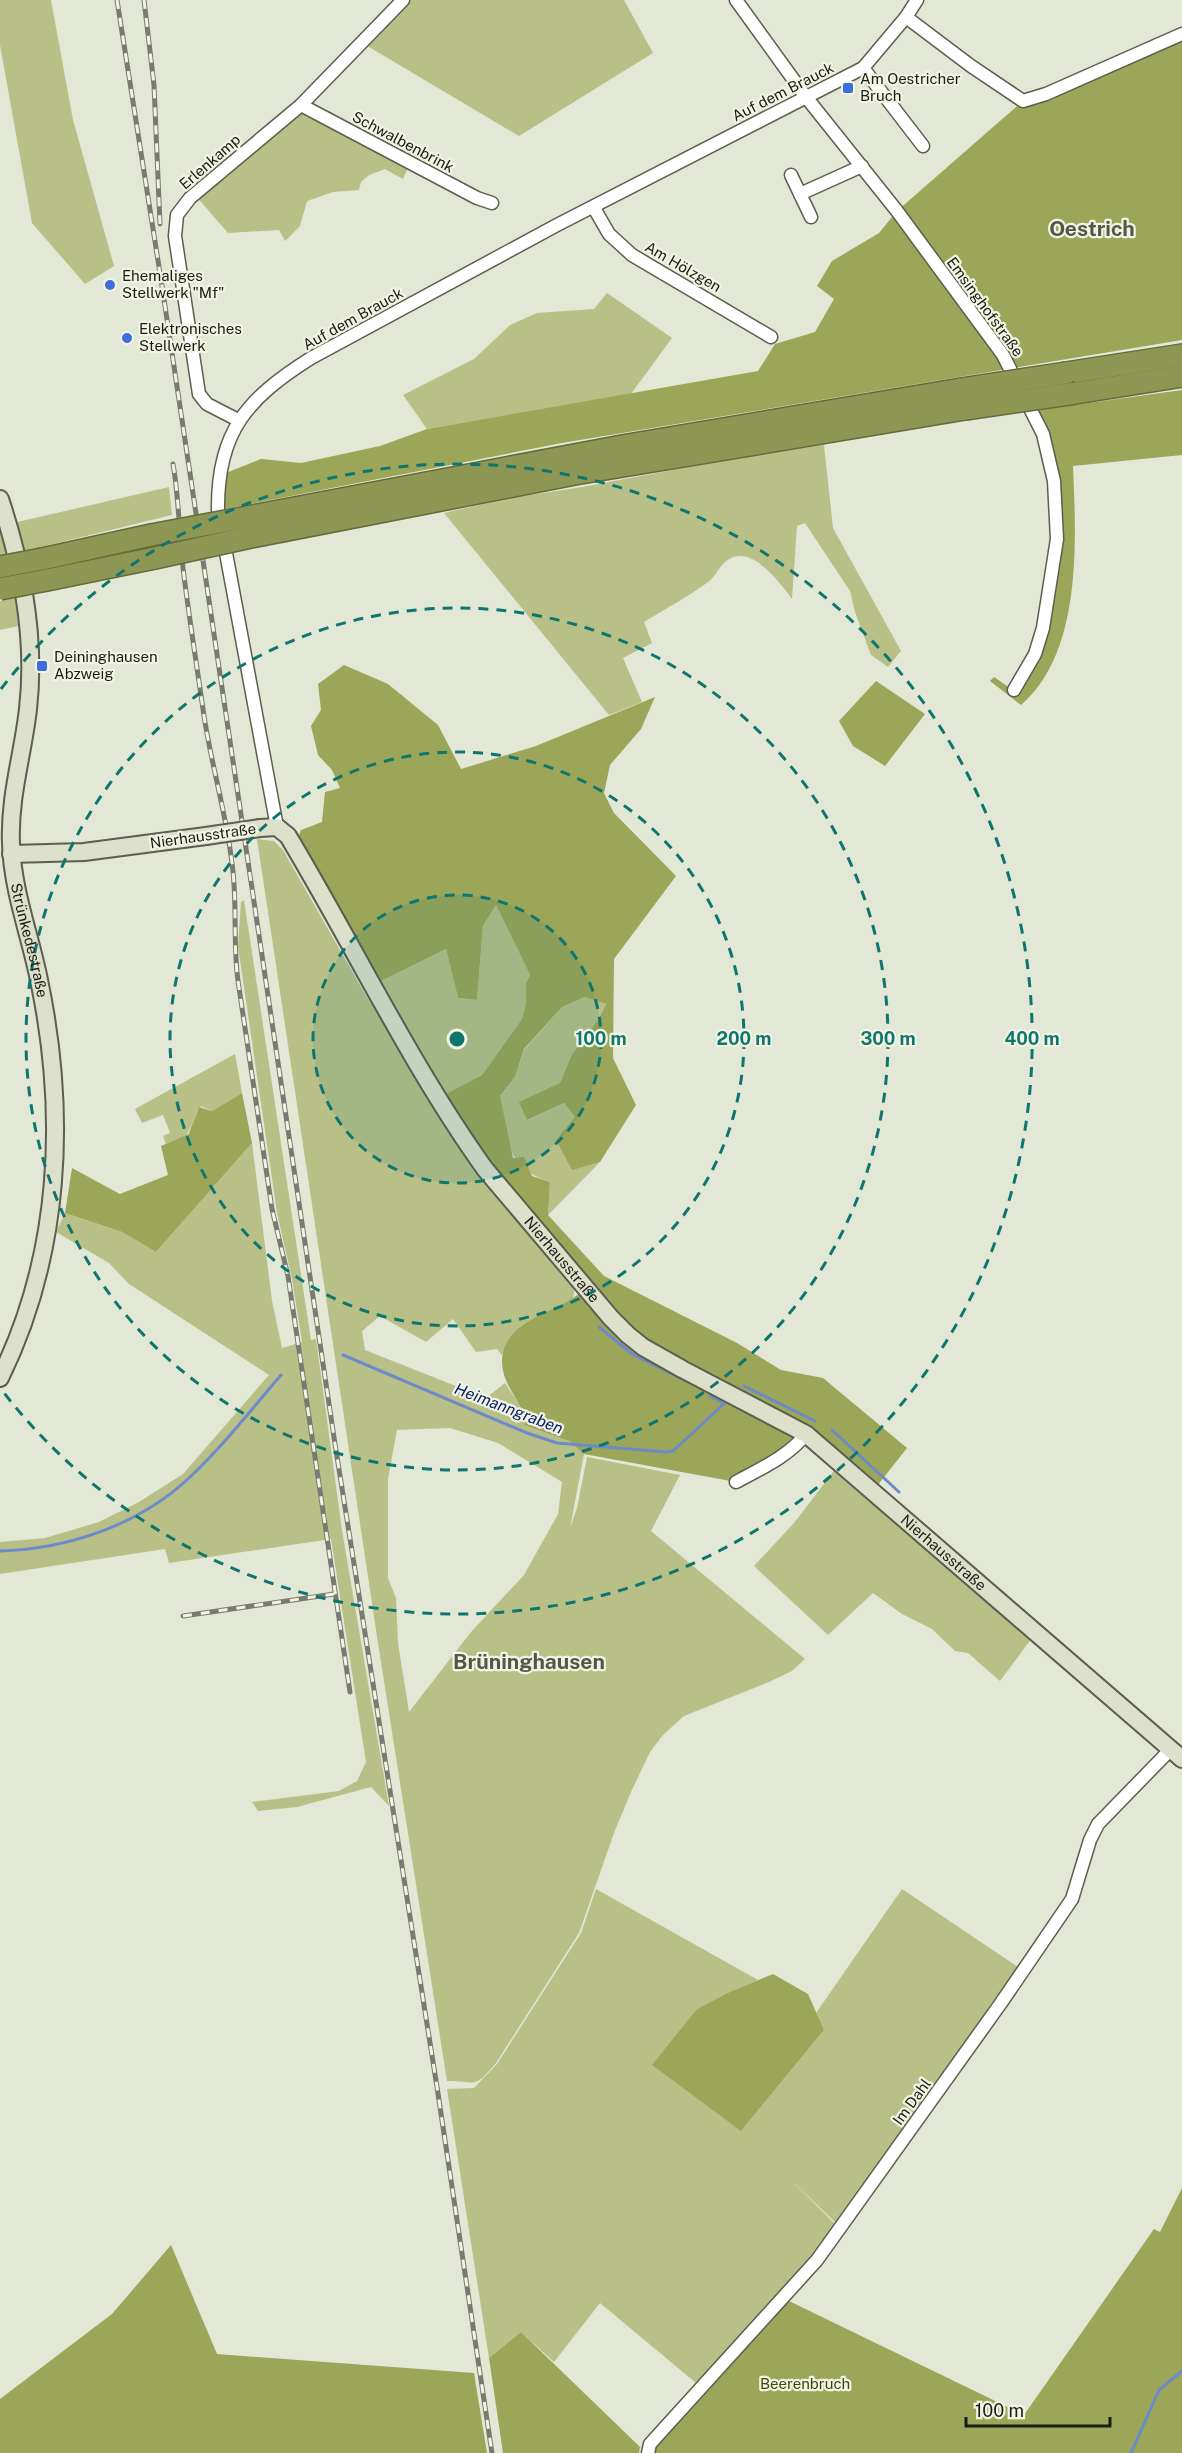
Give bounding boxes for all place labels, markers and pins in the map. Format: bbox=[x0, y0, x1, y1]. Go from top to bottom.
place label: Am Oestricher Bruch bbox=[860, 70, 961, 104]
marker: Am Oestricher Bruch bbox=[841, 81, 855, 95]
place label: Ehemaliges Stellwerk "Mf" bbox=[122, 267, 224, 301]
marker: Ehemaliges Stellwerk "Mf" bbox=[103, 278, 117, 292]
place label: Elektronisches Stellwerk bbox=[139, 320, 242, 354]
marker: Elektronisches Stellwerk bbox=[120, 331, 134, 345]
place label: Deininghausen Abzweig bbox=[54, 648, 158, 682]
marker: Deininghausen Abzweig bbox=[35, 659, 49, 673]
centre of rings bbox=[447, 1029, 467, 1049]

